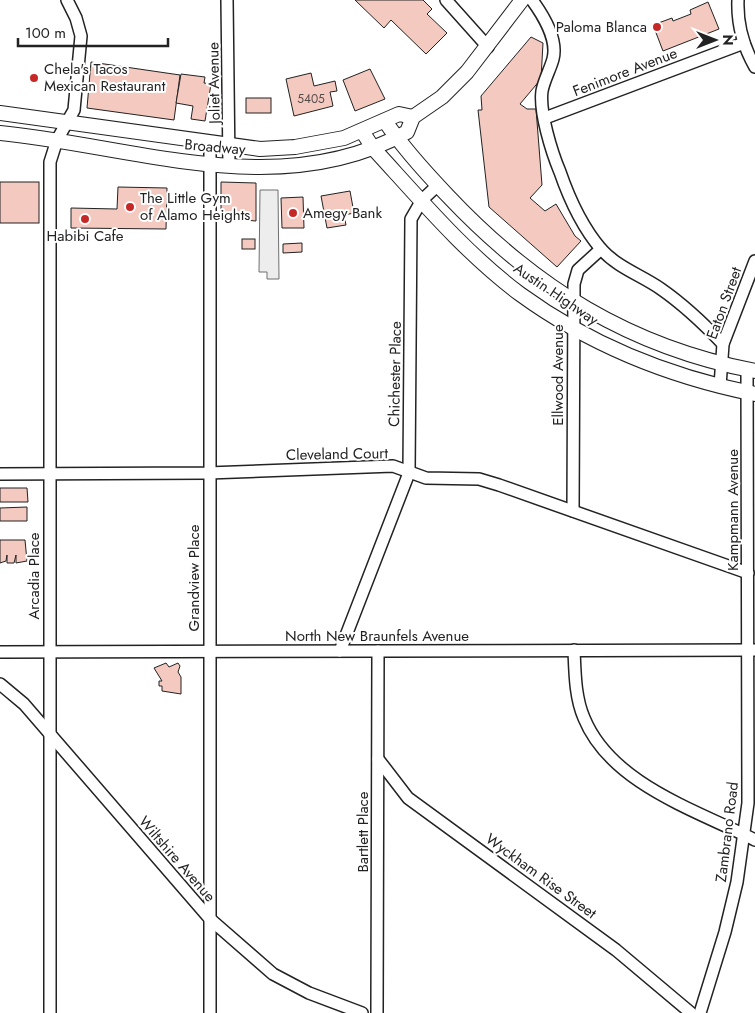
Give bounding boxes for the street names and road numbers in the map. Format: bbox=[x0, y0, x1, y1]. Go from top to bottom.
street label: Joliet Avenue bbox=[202, 42, 226, 126]
street label: Fenimore Avenue bbox=[570, 42, 681, 102]
street label: Broadway bbox=[184, 133, 247, 161]
street label: Austin Highway bbox=[509, 257, 603, 331]
street label: Eaton Street bbox=[701, 263, 747, 342]
street label: Chichester Place bbox=[383, 321, 407, 427]
street label: Ellwood Avenue bbox=[547, 324, 569, 426]
street label: Cleveland Court bbox=[286, 442, 389, 466]
street label: Kampmann Avenue bbox=[722, 449, 744, 571]
street label: Grandview Place bbox=[183, 524, 205, 631]
street label: Arcadia Place bbox=[23, 532, 45, 620]
street label: North New Braunfels Avenue bbox=[285, 625, 469, 647]
street label: Zambrano Road bbox=[710, 781, 744, 883]
street label: Bartlett Place bbox=[352, 791, 374, 873]
street label: Wiltshire Avenue bbox=[133, 811, 221, 907]
street label: Wyckham Rise Street bbox=[481, 828, 601, 924]

